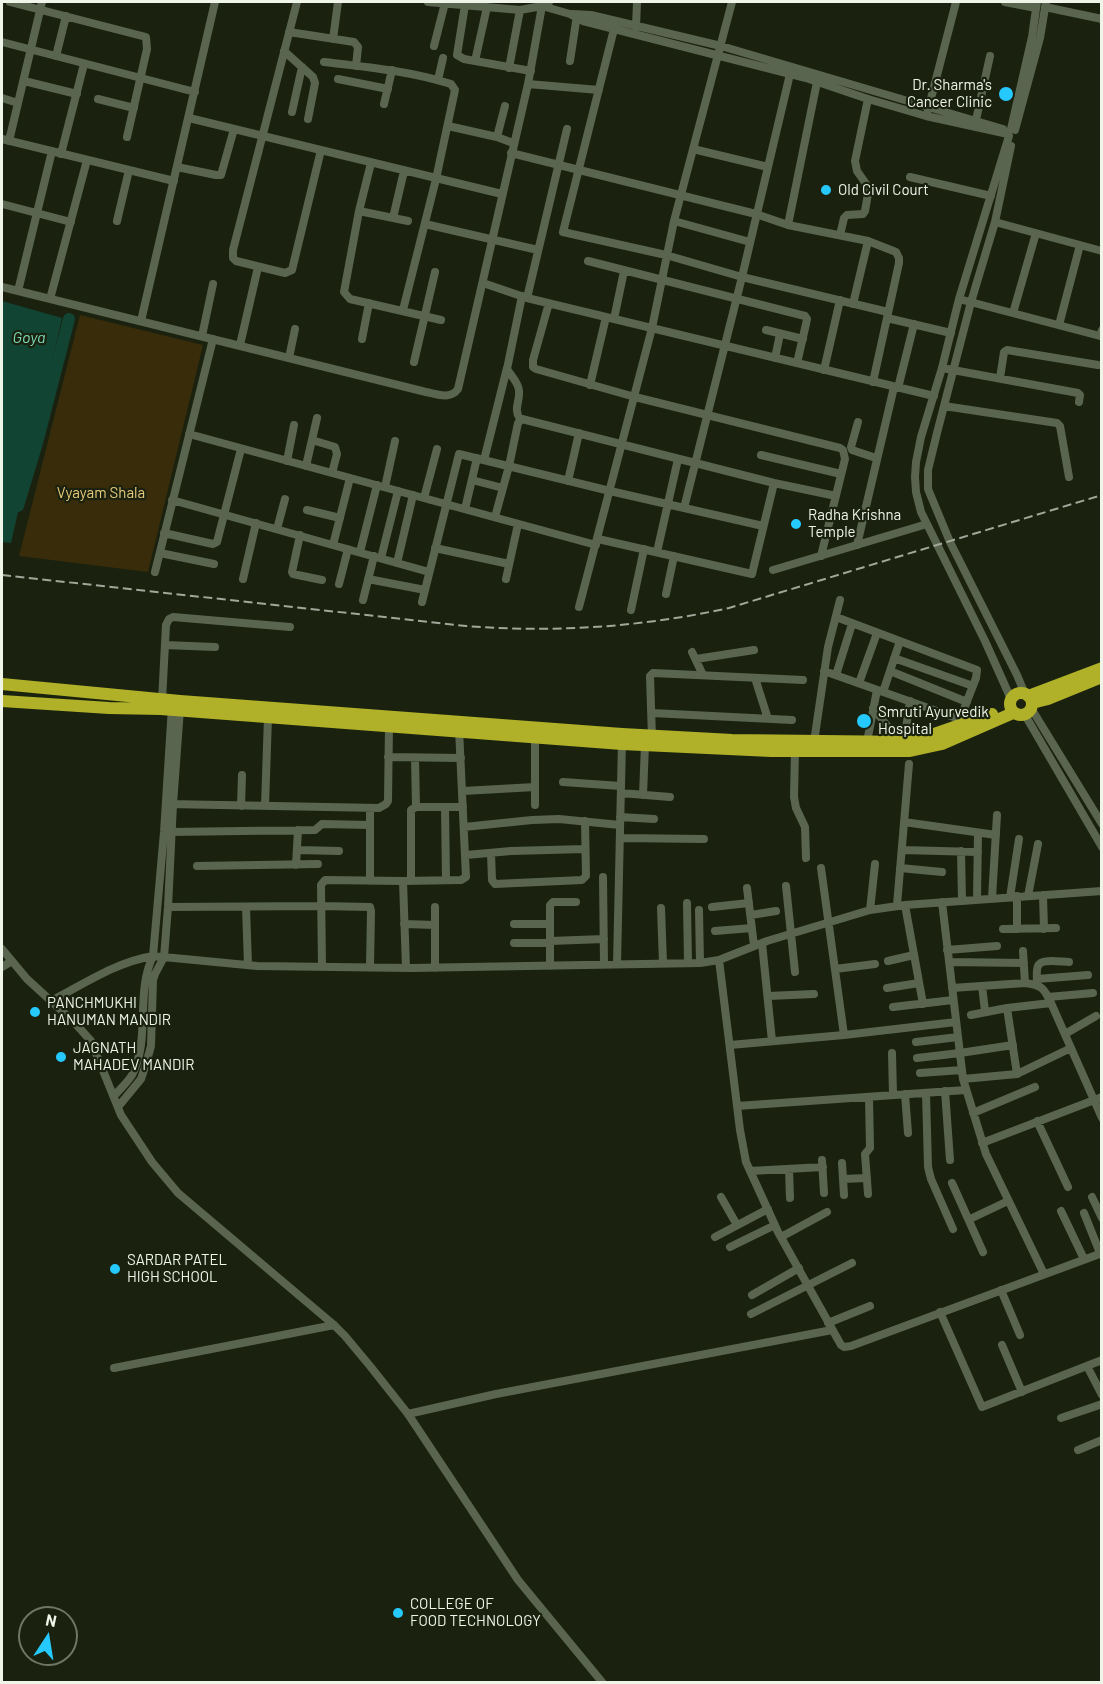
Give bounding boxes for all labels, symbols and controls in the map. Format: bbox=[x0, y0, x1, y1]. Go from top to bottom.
place label: Dr. Sharma's Cancer Clinic bbox=[907, 76, 992, 111]
marker: Dr. Sharma's Cancer Clinic bbox=[997, 85, 1015, 103]
place label: Old Civil Court bbox=[838, 181, 929, 199]
marker: Old Civil Court bbox=[819, 183, 833, 197]
water label: Goya bbox=[13, 328, 45, 348]
park label: Vyayam Shala bbox=[57, 484, 145, 502]
place label: Radha Krishna Temple bbox=[808, 506, 901, 541]
marker: Radha Krishna Temple bbox=[789, 517, 803, 531]
place label: Smruti Ayurvedik Hospital bbox=[878, 703, 989, 738]
marker: Smruti Ayurvedik Hospital bbox=[855, 712, 873, 730]
place label: PANCHMUKHI HANUMAN MANDIR bbox=[47, 994, 171, 1029]
marker: PANCHMUKHI HANUMAN MANDIR bbox=[28, 1005, 42, 1019]
place label: JAGNATH MAHADEV MANDIR bbox=[73, 1039, 194, 1074]
marker: JAGNATH MAHADEV MANDIR bbox=[54, 1050, 68, 1064]
place label: SARDAR PATEL HIGH SCHOOL bbox=[127, 1251, 227, 1286]
marker: SARDAR PATEL HIGH SCHOOL bbox=[108, 1262, 122, 1276]
place label: COLLEGE OF FOOD TECHNOLOGY bbox=[410, 1595, 541, 1630]
north arrow bbox=[18, 1606, 78, 1666]
marker: COLLEGE OF FOOD TECHNOLOGY bbox=[391, 1606, 405, 1620]
text: N bbox=[44, 1609, 59, 1630]

